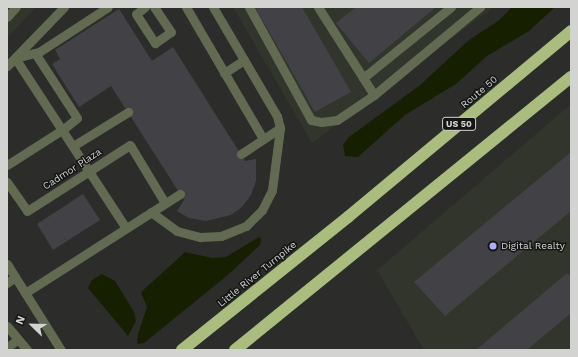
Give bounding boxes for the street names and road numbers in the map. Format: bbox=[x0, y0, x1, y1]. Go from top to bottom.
street label: Route 50 bbox=[458, 73, 500, 111]
road number: US 50 bbox=[442, 117, 476, 131]
street label: Cadmor Plaza bbox=[40, 146, 104, 192]
street label: Little River Turnpike bbox=[215, 238, 299, 310]

